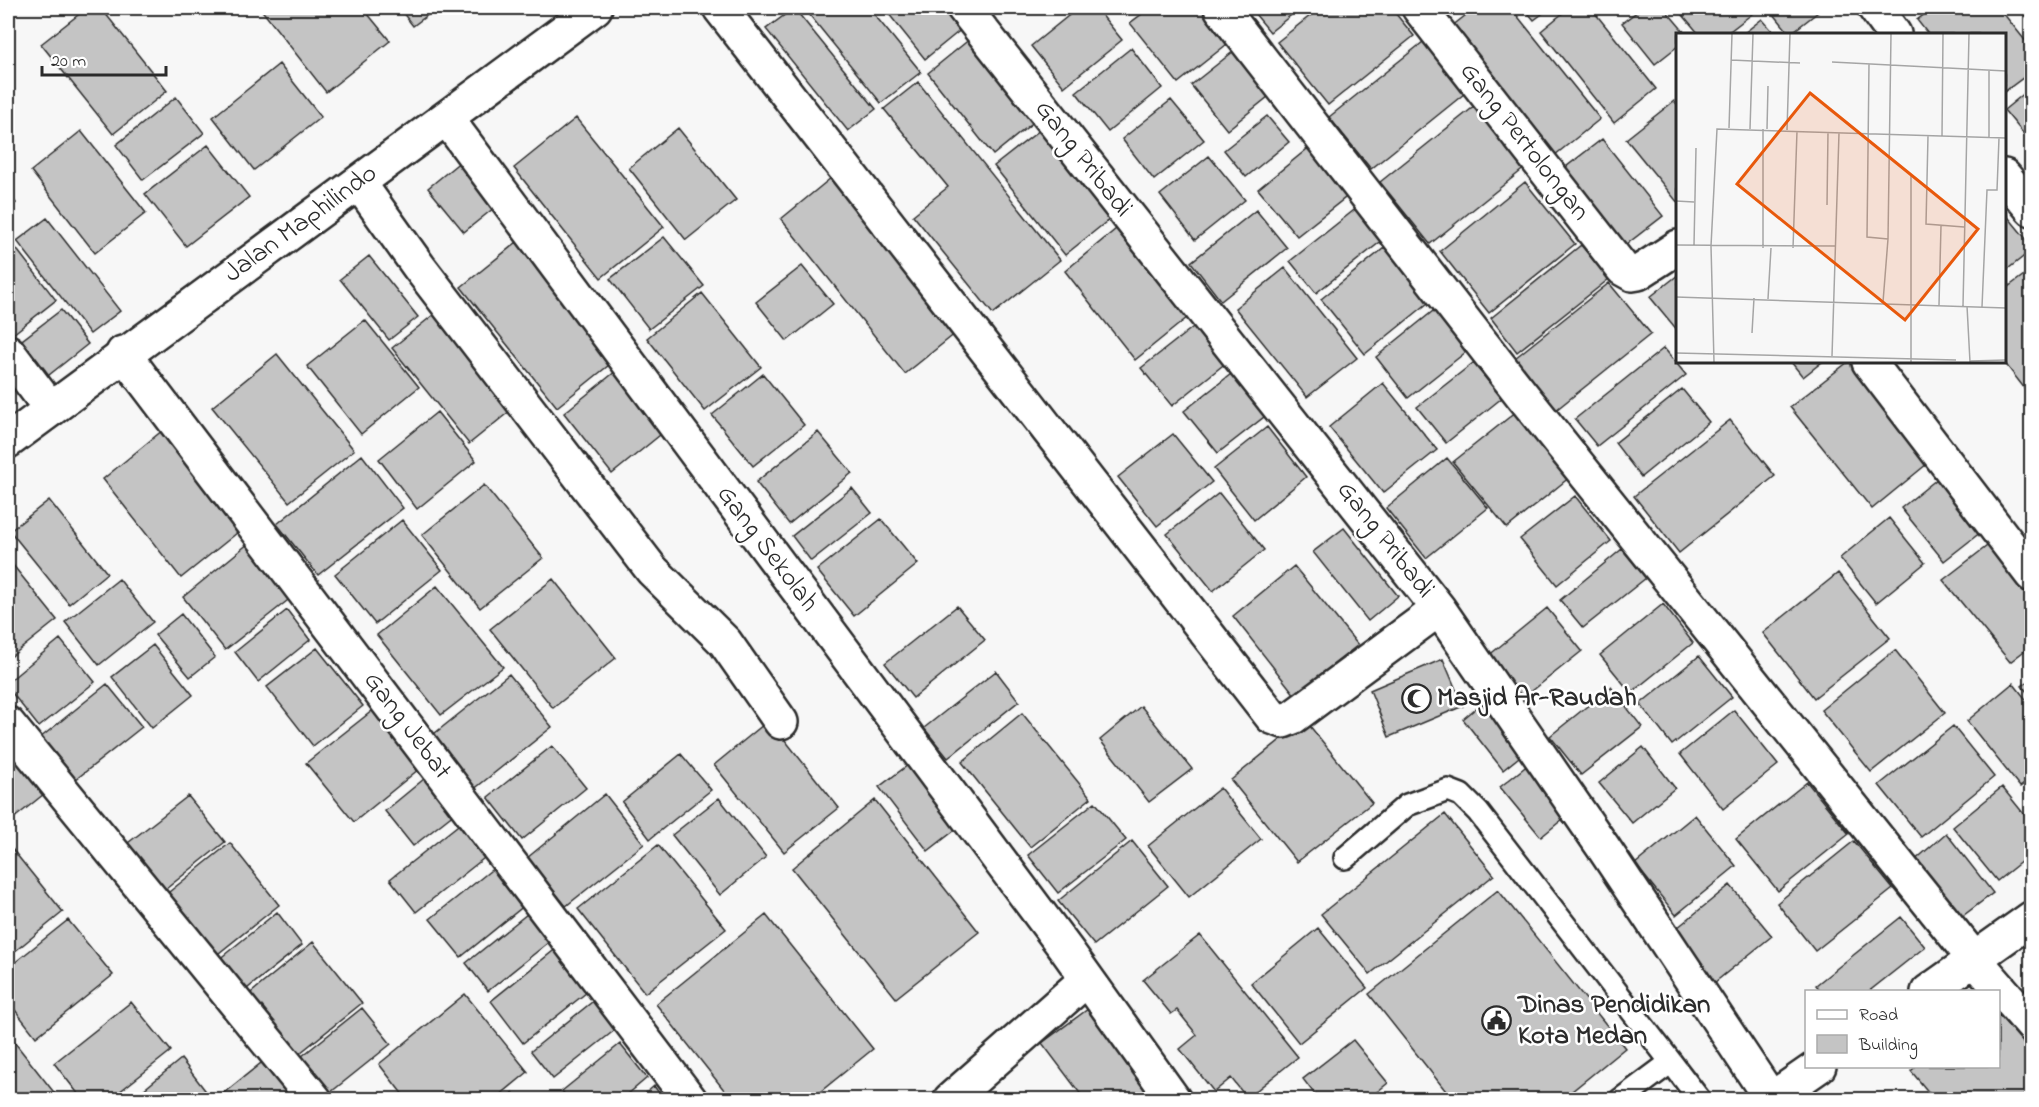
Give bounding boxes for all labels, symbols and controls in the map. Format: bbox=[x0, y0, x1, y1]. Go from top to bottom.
inset map bbox=[1676, 33, 2006, 363]
scale bar bbox=[42, 39, 166, 77]
text: 20 m bbox=[51, 49, 86, 75]
street label: Gang Pertolongan bbox=[1449, 54, 1599, 230]
street label: Gang Pribadi bbox=[1025, 92, 1141, 226]
street label: Jalan Maphilindo bbox=[216, 155, 386, 293]
street label: Gang Pribadi bbox=[1327, 473, 1443, 607]
street label: Gang Sekolah bbox=[706, 477, 828, 621]
street label: Gang Jebat bbox=[353, 664, 461, 788]
place label: Masjid Ar-Raudah bbox=[1437, 679, 1636, 718]
mosque icon: Masjid Ar-Raudah bbox=[1400, 682, 1432, 714]
place label: Dinas Pendidikan Kota Medan bbox=[1516, 986, 1710, 1056]
legend bbox=[1805, 990, 2000, 1068]
text: Road bbox=[1859, 1003, 1898, 1029]
public building icon: Dinas Pendidikan Kota Medan bbox=[1481, 1005, 1513, 1037]
text: Building bbox=[1858, 1033, 1918, 1060]

